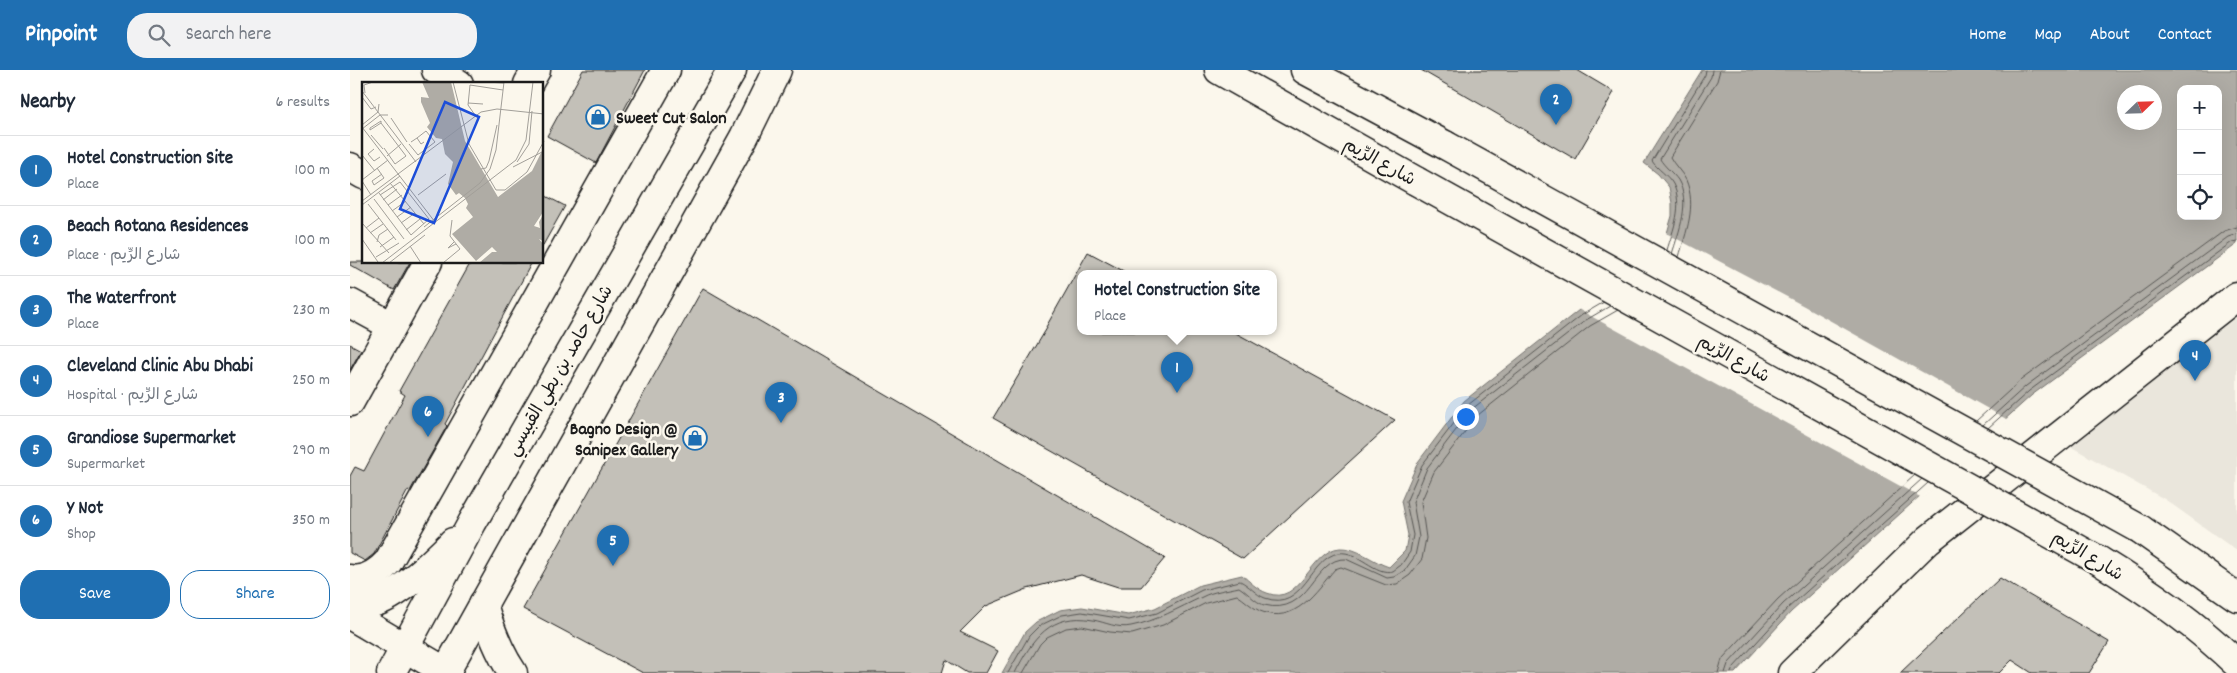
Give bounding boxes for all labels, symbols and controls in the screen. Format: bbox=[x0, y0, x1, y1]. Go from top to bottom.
search box bbox=[127, 13, 477, 58]
text: Pinpoint bbox=[25, 18, 97, 52]
icon: search bbox=[145, 21, 173, 49]
text: Search here bbox=[185, 22, 271, 49]
text: Home bbox=[1969, 23, 2006, 48]
text: Map bbox=[2034, 23, 2062, 48]
text: About bbox=[2090, 23, 2130, 48]
text: Contact bbox=[2158, 23, 2212, 48]
inset map bbox=[362, 82, 544, 264]
pin: 2 bbox=[1540, 84, 1572, 125]
north arrow bbox=[2117, 85, 2162, 130]
map controls bbox=[2177, 85, 2222, 220]
button: + bbox=[2177, 85, 2222, 130]
text: Nearby bbox=[20, 88, 75, 118]
text: 6 results bbox=[275, 91, 330, 114]
shop icon: Sweet Cut Salon bbox=[585, 104, 611, 130]
place label: Sweet Cut Salon bbox=[616, 107, 727, 132]
button: − bbox=[2177, 130, 2222, 175]
street label: شارع الرِّيم bbox=[1338, 133, 1420, 193]
text: Hotel Construction Site bbox=[67, 146, 233, 173]
text: 1 bbox=[34, 159, 38, 182]
text: 100 m bbox=[294, 159, 330, 182]
text: Place bbox=[67, 173, 99, 196]
button: locate bbox=[2177, 175, 2222, 220]
text: Beach Rotana Residences bbox=[67, 214, 249, 241]
text: 2 bbox=[33, 229, 40, 252]
text: 100 m bbox=[294, 229, 330, 252]
text: Place · شارع الرِّيم bbox=[67, 244, 181, 267]
popup bbox=[1077, 270, 1277, 335]
text: Hotel Construction Site bbox=[1094, 278, 1260, 305]
street label: شارع حامد بن بطي القبيسي bbox=[502, 281, 621, 462]
text: The Waterfront bbox=[67, 286, 176, 313]
text: 3 bbox=[32, 299, 40, 322]
text: 230 m bbox=[293, 299, 330, 322]
text: Place bbox=[1094, 305, 1126, 328]
text: Place bbox=[67, 313, 99, 336]
street label: شارع الرِّيم bbox=[1692, 330, 1774, 390]
pin: 4 bbox=[2179, 340, 2211, 381]
pin: 1 bbox=[1161, 352, 1193, 393]
text: Cleveland Clinic Abu Dhabi bbox=[67, 354, 253, 381]
text: 4 bbox=[33, 369, 39, 392]
text: 250 m bbox=[292, 369, 330, 392]
pin: 3 bbox=[765, 382, 797, 423]
text: Hospital · شارع الرِّيم bbox=[67, 384, 198, 407]
pin: 6 bbox=[412, 396, 444, 437]
your location bbox=[1453, 404, 1479, 430]
place label: Bagno Design @ Sanipex Gallery bbox=[570, 418, 679, 464]
shop icon: Bagno Design @ Sanipex Gallery bbox=[682, 425, 708, 451]
text: Grandiose Supermarket bbox=[67, 426, 236, 453]
text: 5 bbox=[32, 439, 40, 462]
text: 290 m bbox=[292, 439, 330, 462]
text: Supermarket bbox=[67, 453, 145, 476]
text: Y Not bbox=[67, 496, 103, 523]
text: 6 bbox=[32, 509, 40, 532]
text: 350 m bbox=[292, 509, 330, 532]
text: Shop bbox=[67, 523, 96, 546]
pin: 5 bbox=[597, 525, 629, 566]
street label: شارع الرِّيم bbox=[2046, 526, 2127, 588]
button: Save bbox=[20, 570, 170, 619]
button: Share bbox=[180, 570, 330, 619]

